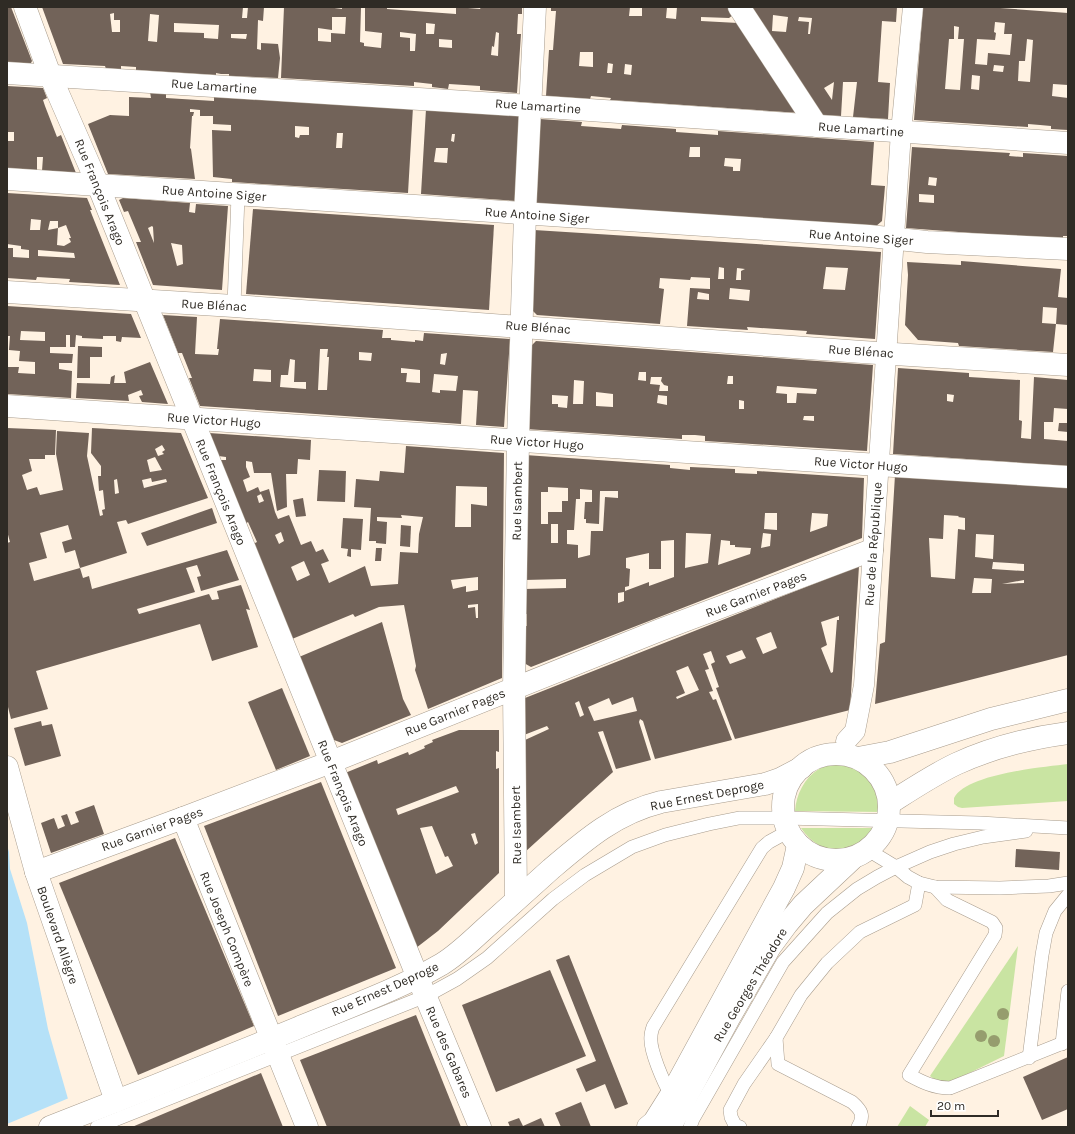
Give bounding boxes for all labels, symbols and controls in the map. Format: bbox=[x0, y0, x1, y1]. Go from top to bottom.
street label: Rue Lamartine bbox=[171, 76, 258, 97]
street label: Rue Lamartine bbox=[495, 96, 582, 117]
street label: Rue Lamartine bbox=[818, 119, 905, 140]
street label: Rue François Arago bbox=[72, 137, 128, 247]
street label: Rue Antoine Siger bbox=[161, 182, 267, 204]
street label: Rue Antoine Siger bbox=[484, 204, 590, 226]
street label: Rue Antoine Siger bbox=[808, 226, 914, 248]
street label: Rue Blénac bbox=[181, 296, 247, 314]
street label: Rue Blénac bbox=[505, 317, 571, 337]
street label: Rue Blénac bbox=[828, 341, 894, 361]
street label: Rue Victor Hugo bbox=[166, 409, 262, 431]
street label: Rue Victor Hugo bbox=[489, 431, 585, 453]
street label: Rue François Arago bbox=[193, 437, 249, 547]
street label: Rue Victor Hugo bbox=[813, 453, 909, 475]
street label: Rue Isambert bbox=[509, 461, 525, 541]
street label: Rue de la République bbox=[861, 481, 886, 607]
street label: Rue Garnier Pages bbox=[703, 568, 809, 620]
street label: Rue Garnier Pages bbox=[402, 685, 508, 739]
street label: Rue François Arago bbox=[315, 738, 371, 848]
street label: Rue Ernest Deproge bbox=[649, 777, 765, 813]
street label: Rue Isambert bbox=[508, 785, 524, 865]
street label: Rue Garnier Pages bbox=[99, 804, 205, 854]
street label: Rue Joseph Compère bbox=[197, 869, 257, 989]
street label: Boulevard Allègre bbox=[34, 884, 82, 986]
street label: Rue Georges Théodore bbox=[710, 925, 790, 1045]
street label: Rue Ernest Deproge bbox=[329, 959, 441, 1019]
street label: Rue des Gabares bbox=[423, 1004, 475, 1100]
scale bar bbox=[931, 1092, 998, 1118]
text: 20 m bbox=[937, 1099, 965, 1113]

